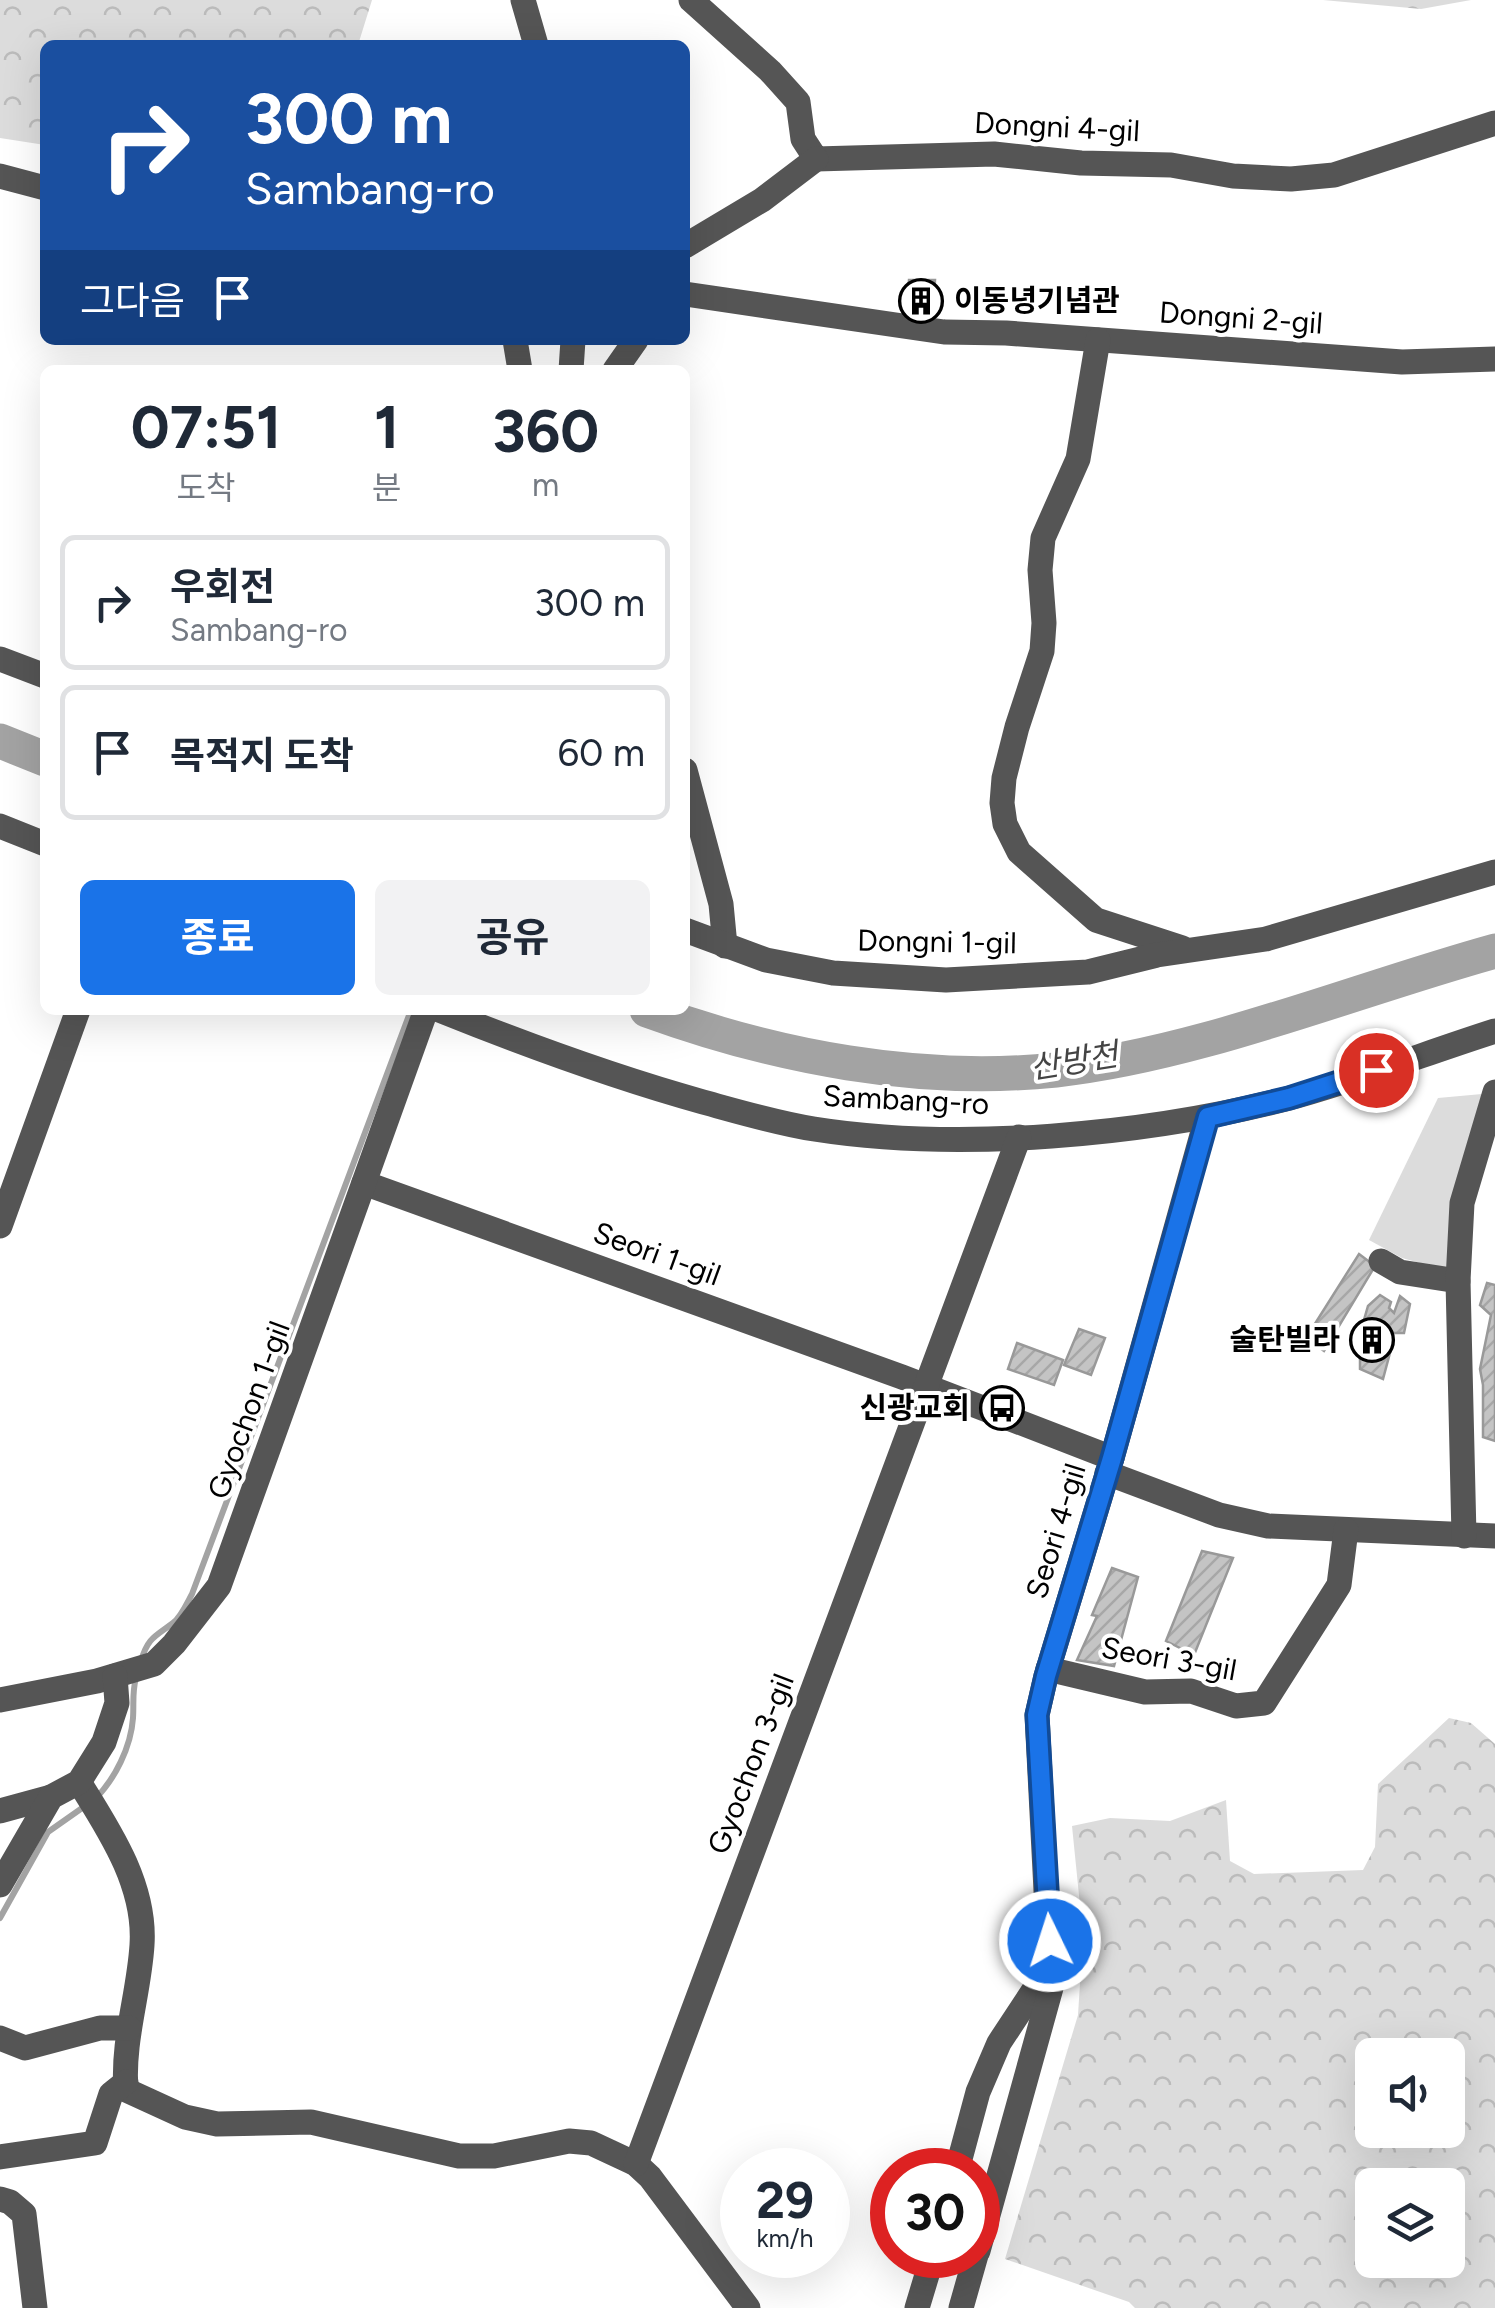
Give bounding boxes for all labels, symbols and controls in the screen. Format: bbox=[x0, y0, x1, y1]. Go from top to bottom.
text: 300 m bbox=[245, 76, 452, 161]
icon: right bbox=[80, 80, 210, 210]
street label: Dongni 4-gil bbox=[973, 104, 1141, 149]
text: Sambang-ro bbox=[245, 161, 495, 215]
icon: arrive bbox=[205, 270, 260, 325]
text: 그다음 bbox=[80, 278, 185, 324]
building icon: 이동녕기념관 bbox=[898, 278, 944, 324]
place label: 이동녕기념관 bbox=[954, 282, 1120, 319]
street label: Dongni 2-gil bbox=[1158, 293, 1324, 342]
text: 07:51 bbox=[131, 391, 281, 463]
text: 1 bbox=[374, 391, 399, 463]
text: 360 bbox=[492, 395, 599, 467]
text: m bbox=[532, 466, 559, 504]
text: 도착 bbox=[177, 469, 235, 507]
text: 분 bbox=[372, 469, 401, 507]
text: 우회전 bbox=[170, 564, 275, 610]
icon: right bbox=[85, 575, 140, 630]
text: 300 m bbox=[534, 580, 645, 626]
text: Sambang-ro bbox=[170, 611, 348, 649]
icon: arrive bbox=[85, 725, 140, 780]
text: 60 m bbox=[557, 730, 645, 776]
text: 목적지 도착 bbox=[170, 733, 354, 779]
button: 종료 bbox=[80, 880, 355, 995]
button: 공유 bbox=[375, 880, 650, 995]
street label: Dongni 1-gil bbox=[857, 922, 1017, 961]
pin bbox=[1334, 1028, 1419, 1113]
water label: 산방천 bbox=[1027, 1035, 1124, 1087]
icon: arrive bbox=[1349, 1043, 1404, 1098]
street label: Sambang-ro bbox=[822, 1077, 990, 1122]
street label: Seori 1-gil bbox=[588, 1213, 726, 1294]
street label: Gyochon 1-gil bbox=[199, 1316, 298, 1504]
building icon: 술탄빌라 bbox=[1349, 1317, 1395, 1363]
place label: 술탄빌라 bbox=[1230, 1321, 1340, 1358]
bus stop icon: 신광교회 bbox=[979, 1385, 1025, 1431]
place label: 신광교회 bbox=[860, 1389, 970, 1426]
street label: Seori 4-gil bbox=[1018, 1459, 1094, 1603]
street label: Seori 3-gil bbox=[1099, 1628, 1240, 1689]
street label: Gyochon 3-gil bbox=[699, 1668, 802, 1859]
position arrow bbox=[998, 1889, 1102, 1993]
map controls bbox=[1355, 2038, 1465, 2278]
button: sound bbox=[1355, 2038, 1465, 2148]
speed limit sign: 30 bbox=[870, 2148, 1000, 2278]
button: layers bbox=[1355, 2168, 1465, 2278]
text: 29 bbox=[756, 2170, 814, 2231]
text: km/h bbox=[756, 2223, 814, 2253]

